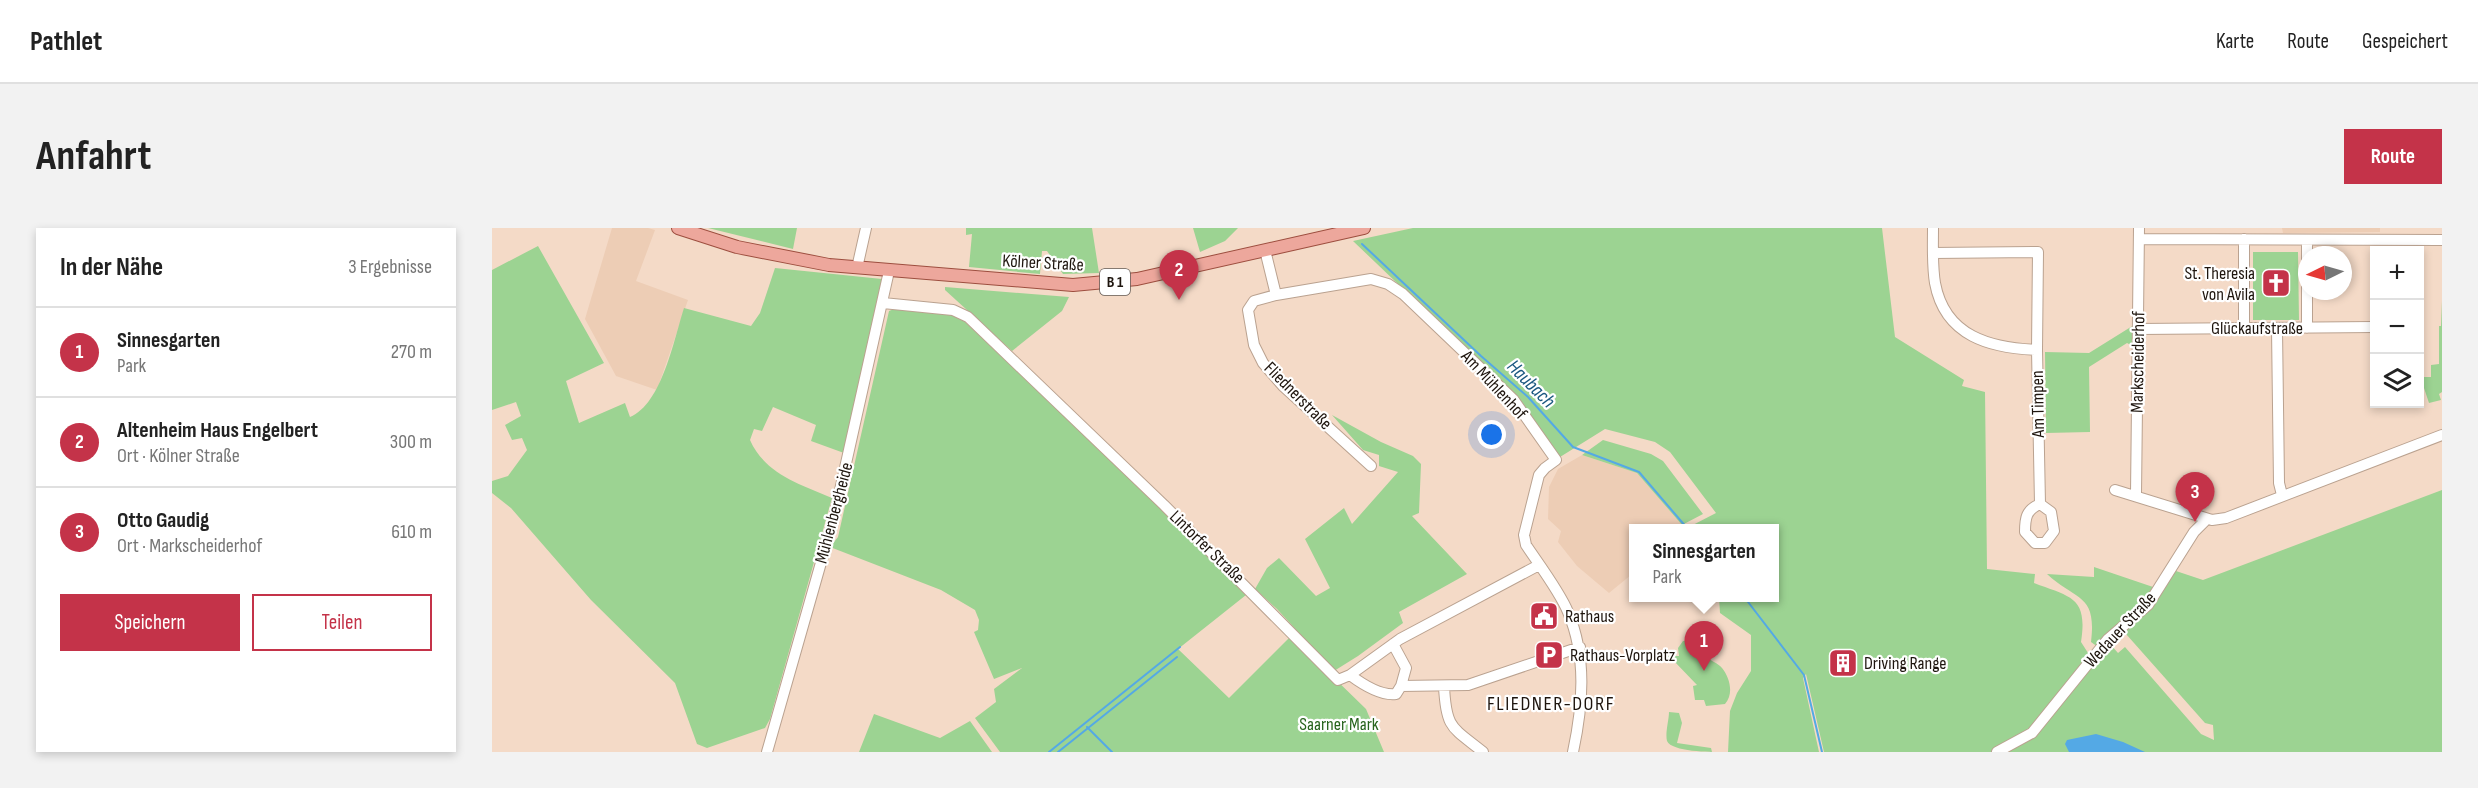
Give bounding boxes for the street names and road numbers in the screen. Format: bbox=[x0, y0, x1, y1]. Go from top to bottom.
street label: Kölner Straße bbox=[1002, 250, 1084, 276]
road number: B 1 bbox=[1100, 269, 1130, 295]
street label: Markscheiderhof bbox=[2127, 310, 2149, 413]
street label: Glückaufstraße bbox=[2211, 318, 2303, 339]
street label: Am Mühlenhof bbox=[1456, 345, 1532, 425]
street label: Fliednerstraße bbox=[1260, 358, 1336, 434]
street label: Am Timpen bbox=[2027, 370, 2049, 439]
street label: Mühlenbergheide bbox=[810, 460, 858, 566]
street label: Lintorfer Straße bbox=[1165, 506, 1249, 588]
street label: Wedauer Straße bbox=[2080, 588, 2160, 672]

